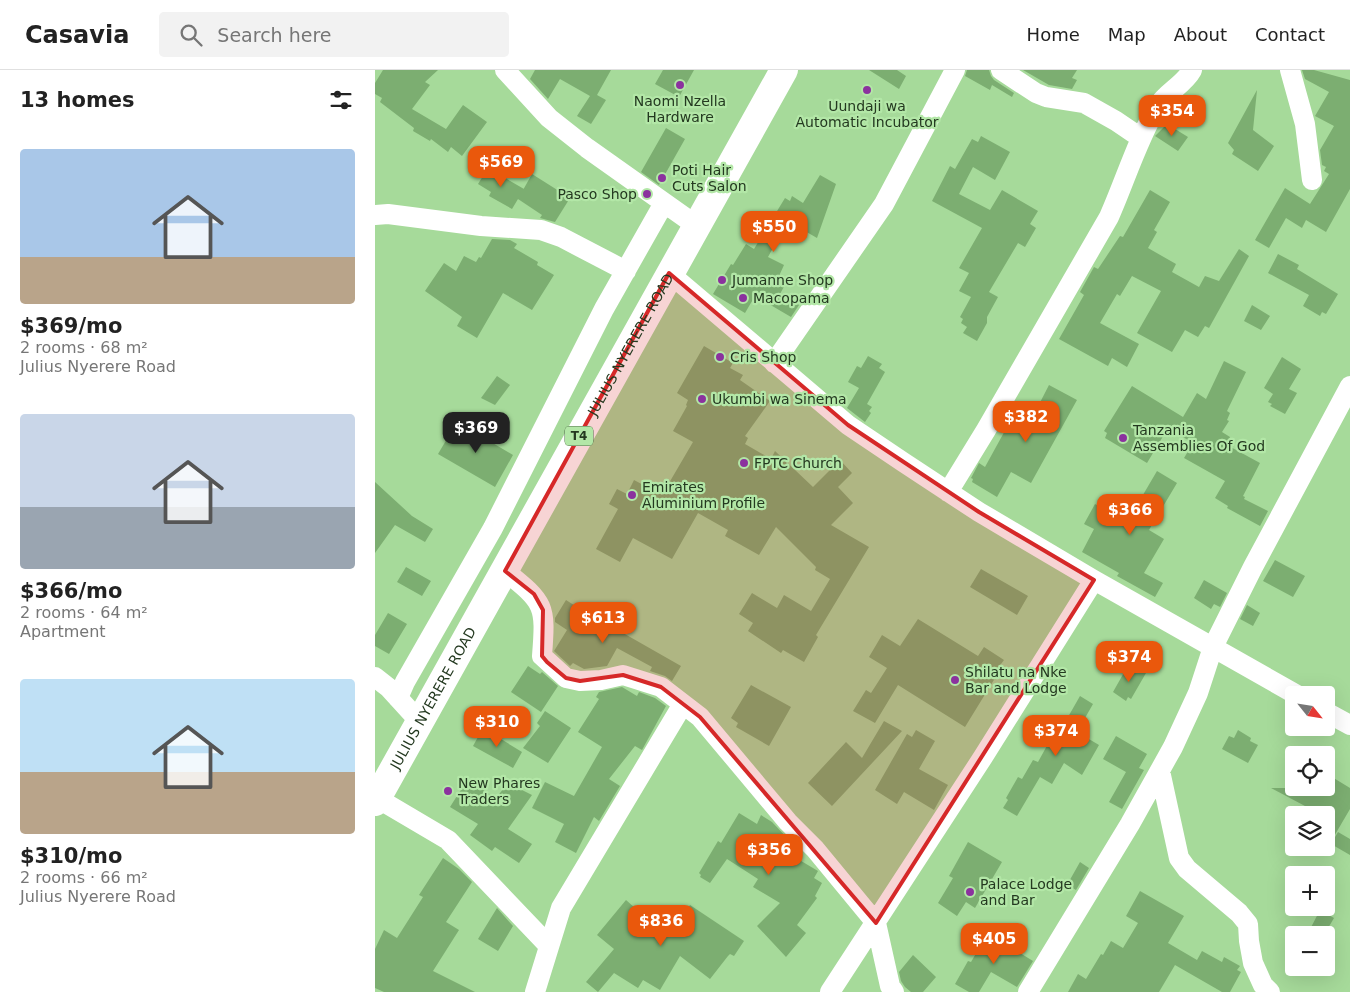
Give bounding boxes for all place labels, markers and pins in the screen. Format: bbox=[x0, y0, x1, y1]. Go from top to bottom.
marker: Naomi Nzella Hardware bbox=[674, 79, 686, 91]
marker: Uundaji wa Automatic Incubator bbox=[861, 84, 873, 96]
place label: Naomi Nzella Hardware bbox=[634, 93, 726, 125]
pin: $354 bbox=[1142, 94, 1202, 137]
place label: Uundaji wa Automatic Incubator bbox=[795, 98, 939, 130]
pin: $569 bbox=[471, 146, 531, 188]
place label: Poti Hair Cuts Salon bbox=[672, 162, 747, 194]
marker: Poti Hair Cuts Salon bbox=[656, 172, 668, 184]
place label: Pasco Shop bbox=[557, 186, 637, 202]
marker: Pasco Shop bbox=[641, 188, 653, 200]
pin: $550 bbox=[744, 210, 804, 253]
place label: Jumanne Shop bbox=[731, 272, 833, 288]
marker: Jumanne Shop bbox=[716, 274, 728, 286]
place label: Macopama bbox=[753, 290, 830, 306]
marker: Macopama bbox=[737, 292, 749, 304]
place label: Cris Shop bbox=[730, 349, 796, 365]
marker: Cris Shop bbox=[714, 351, 726, 363]
place label: Ukumbi wa Sinema bbox=[712, 391, 847, 407]
marker: Ukumbi wa Sinema bbox=[696, 393, 708, 405]
pin: $382 bbox=[996, 400, 1056, 443]
pin: $369 bbox=[446, 412, 506, 454]
place label: Tanzania Assemblies Of God bbox=[1132, 422, 1265, 454]
marker: Tanzania Assemblies Of God bbox=[1117, 432, 1129, 444]
place label: FPTC Church bbox=[754, 455, 842, 471]
marker: FPTC Church bbox=[738, 457, 750, 469]
place label: Emirates Aluminium Profile bbox=[642, 479, 765, 511]
marker: Emirates Aluminium Profile bbox=[626, 489, 638, 501]
pin: $366 bbox=[1100, 494, 1160, 536]
pin: $613 bbox=[573, 602, 633, 644]
pin: $374 bbox=[1099, 640, 1159, 683]
place label: Shilatu na Nke Bar and Lodge bbox=[965, 664, 1067, 696]
marker: Shilatu na Nke Bar and Lodge bbox=[949, 674, 961, 686]
pin: $310 bbox=[467, 706, 527, 748]
pin: $374 bbox=[1026, 714, 1086, 757]
place label: New Phares Traders bbox=[457, 775, 540, 807]
marker: New Phares Traders bbox=[442, 785, 454, 797]
pin: $356 bbox=[739, 834, 799, 876]
place label: Palace Lodge and Bar bbox=[980, 876, 1072, 908]
marker: Palace Lodge and Bar bbox=[964, 886, 976, 898]
pin: $836 bbox=[631, 904, 691, 947]
pin: $405 bbox=[964, 922, 1024, 965]

